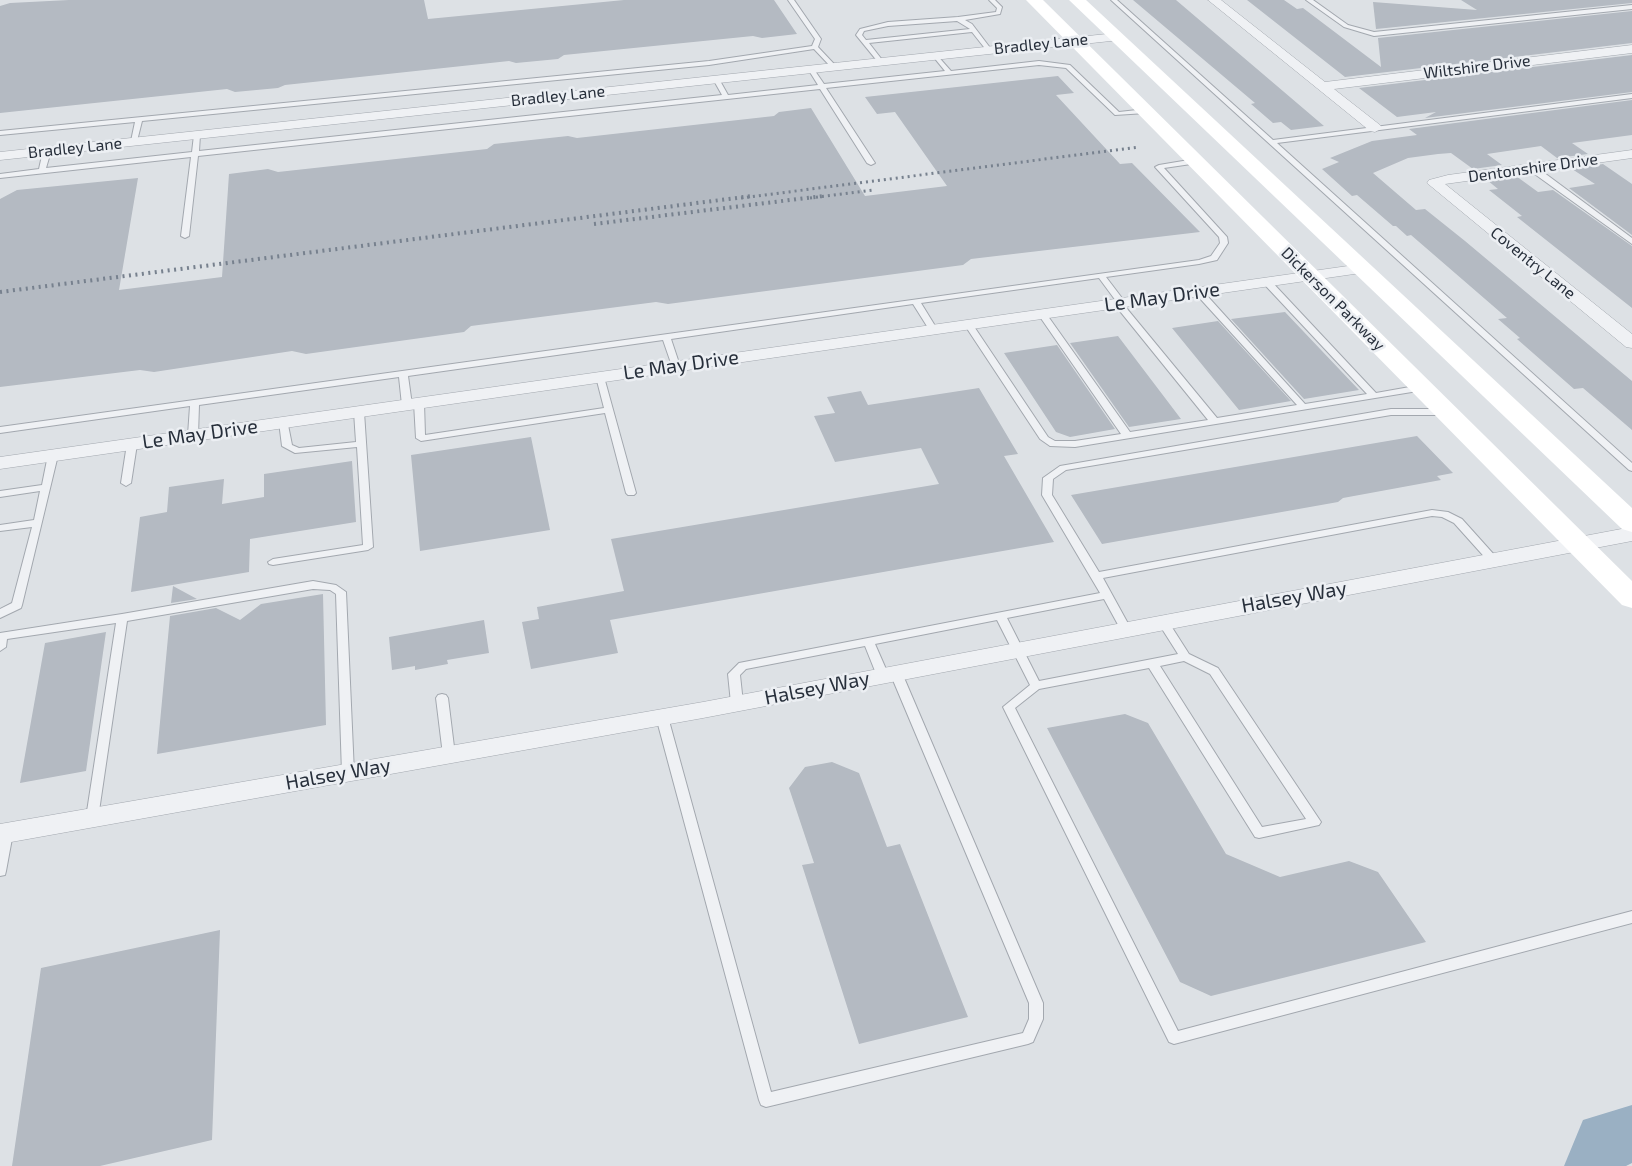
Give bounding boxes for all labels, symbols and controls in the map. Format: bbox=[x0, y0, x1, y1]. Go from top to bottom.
street label: Bradley Lane bbox=[993, 30, 1089, 58]
street label: Wiltshire Drive bbox=[1422, 51, 1532, 83]
street label: Bradley Lane bbox=[510, 82, 606, 110]
street label: Bradley Lane bbox=[27, 134, 123, 162]
street label: Dentonshire Drive bbox=[1467, 149, 1599, 187]
street label: Coventry Lane bbox=[1487, 223, 1579, 303]
street label: Dickerson Parkway bbox=[1277, 243, 1389, 355]
street label: Le May Drive bbox=[1103, 277, 1221, 317]
street label: Le May Drive bbox=[622, 345, 740, 385]
street label: Le May Drive bbox=[141, 414, 259, 454]
street label: Halsey Way bbox=[1240, 576, 1348, 618]
street label: Halsey Way bbox=[762, 666, 872, 710]
street label: Halsey Way bbox=[284, 753, 392, 795]

